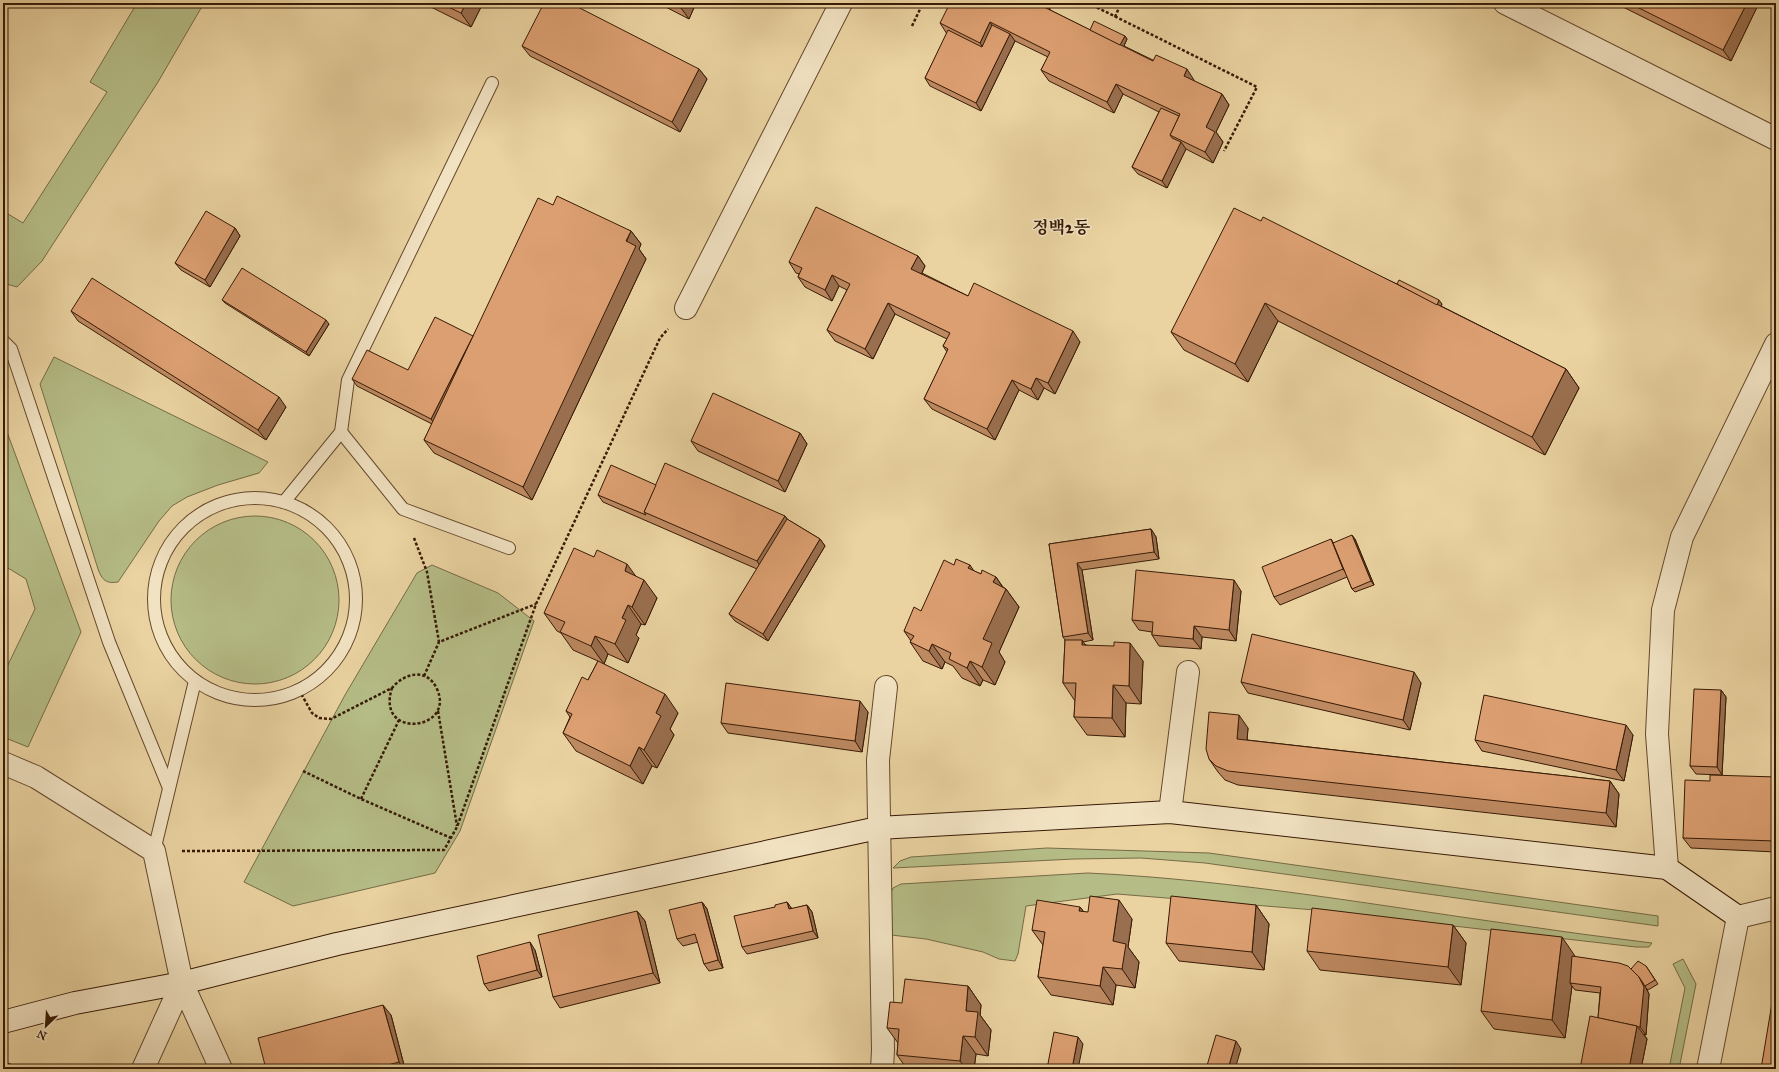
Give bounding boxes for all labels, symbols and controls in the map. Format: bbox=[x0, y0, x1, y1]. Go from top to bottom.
district label: 정백2동 bbox=[1032, 217, 1090, 238]
north arrow bbox=[26, 1006, 66, 1046]
text: N bbox=[34, 1026, 49, 1042]

